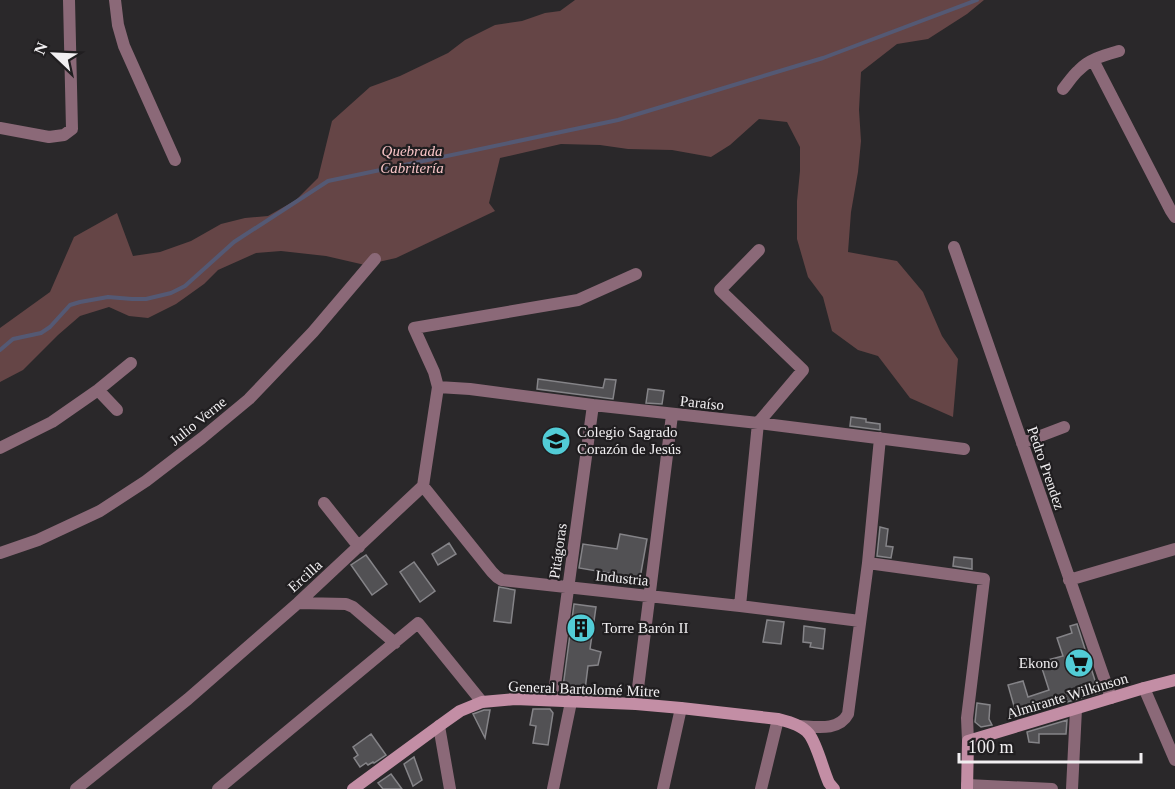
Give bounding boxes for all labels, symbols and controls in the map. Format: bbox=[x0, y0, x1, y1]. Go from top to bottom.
north arrow bbox=[24, 24, 84, 84]
text: N bbox=[31, 39, 51, 57]
park label: Quebrada Cabritería bbox=[380, 143, 444, 176]
street label: Julio Verne bbox=[167, 393, 230, 449]
street label: Paraíso bbox=[679, 393, 725, 413]
place label: Colegio Sagrado Corazón de Jesús bbox=[577, 424, 681, 457]
street label: Pedro Prendez bbox=[1024, 424, 1068, 512]
school or university icon: Colegio Sagrado Corazón de Jesús bbox=[540, 425, 572, 457]
street label: Pitágoras bbox=[546, 522, 570, 580]
street label: Ercilla bbox=[285, 556, 325, 595]
street label: Industria bbox=[595, 567, 650, 589]
building icon: Torre Barón II bbox=[565, 612, 597, 644]
place label: Torre Barón II bbox=[602, 620, 688, 636]
supermarket icon: Ekono bbox=[1063, 647, 1095, 679]
place label: Ekono bbox=[1019, 655, 1058, 671]
street label: Almirante Wilkinson bbox=[1004, 670, 1130, 722]
street label: General Bartolomé Mitre bbox=[508, 678, 660, 700]
scale bar bbox=[959, 726, 1140, 764]
text: 100 m bbox=[968, 737, 1014, 757]

